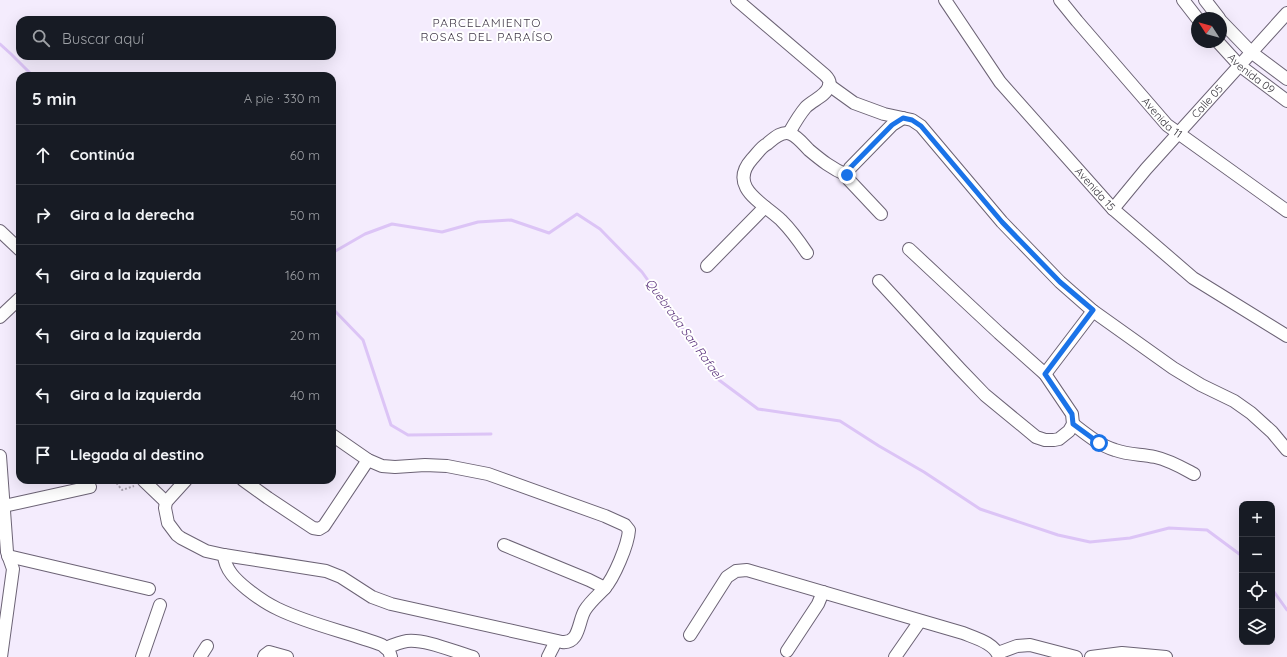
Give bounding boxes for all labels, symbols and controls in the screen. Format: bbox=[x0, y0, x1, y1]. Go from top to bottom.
north arrow bbox=[1191, 12, 1227, 48]
district label: PARCELAMIENTO ROSAS DEL PARAÍSO bbox=[421, 15, 553, 44]
search box bbox=[16, 16, 336, 60]
icon: search bbox=[30, 27, 52, 49]
text: Buscar aquí bbox=[62, 29, 144, 48]
street label: Avenida 09 bbox=[1225, 50, 1278, 96]
street label: Calle 05 bbox=[1188, 82, 1226, 121]
text: 5 min bbox=[32, 88, 76, 109]
text: A pie · 330 m bbox=[244, 90, 320, 106]
street label: Avenida 11 bbox=[1139, 94, 1185, 141]
icon: ahead bbox=[32, 144, 54, 166]
text: Continúa bbox=[70, 145, 135, 164]
text: 60 m bbox=[290, 147, 320, 163]
street label: Avenida 15 bbox=[1072, 164, 1118, 214]
route end bbox=[838, 166, 856, 184]
icon: right bbox=[32, 204, 54, 226]
text: Gira a la derecha bbox=[70, 205, 195, 224]
text: 50 m bbox=[290, 207, 320, 223]
icon: left bbox=[32, 264, 54, 286]
text: Gira a la izquierda bbox=[70, 265, 202, 284]
text: 160 m bbox=[285, 267, 320, 283]
water label: Quebrada San Rafael bbox=[643, 276, 727, 383]
icon: left bbox=[32, 324, 54, 346]
text: Gira a la izquierda bbox=[70, 325, 202, 344]
text: 20 m bbox=[290, 327, 320, 343]
icon: left bbox=[32, 384, 54, 406]
text: Gira a la izquierda bbox=[70, 385, 202, 404]
text: 40 m bbox=[290, 387, 320, 403]
route start bbox=[1090, 434, 1108, 452]
icon: arrive bbox=[32, 444, 54, 466]
text: Llegada al destino bbox=[70, 445, 204, 464]
map controls bbox=[1239, 501, 1275, 645]
button: + bbox=[1239, 501, 1275, 537]
button: − bbox=[1239, 537, 1275, 573]
button: locate bbox=[1239, 573, 1275, 609]
button: layers bbox=[1239, 609, 1275, 645]

